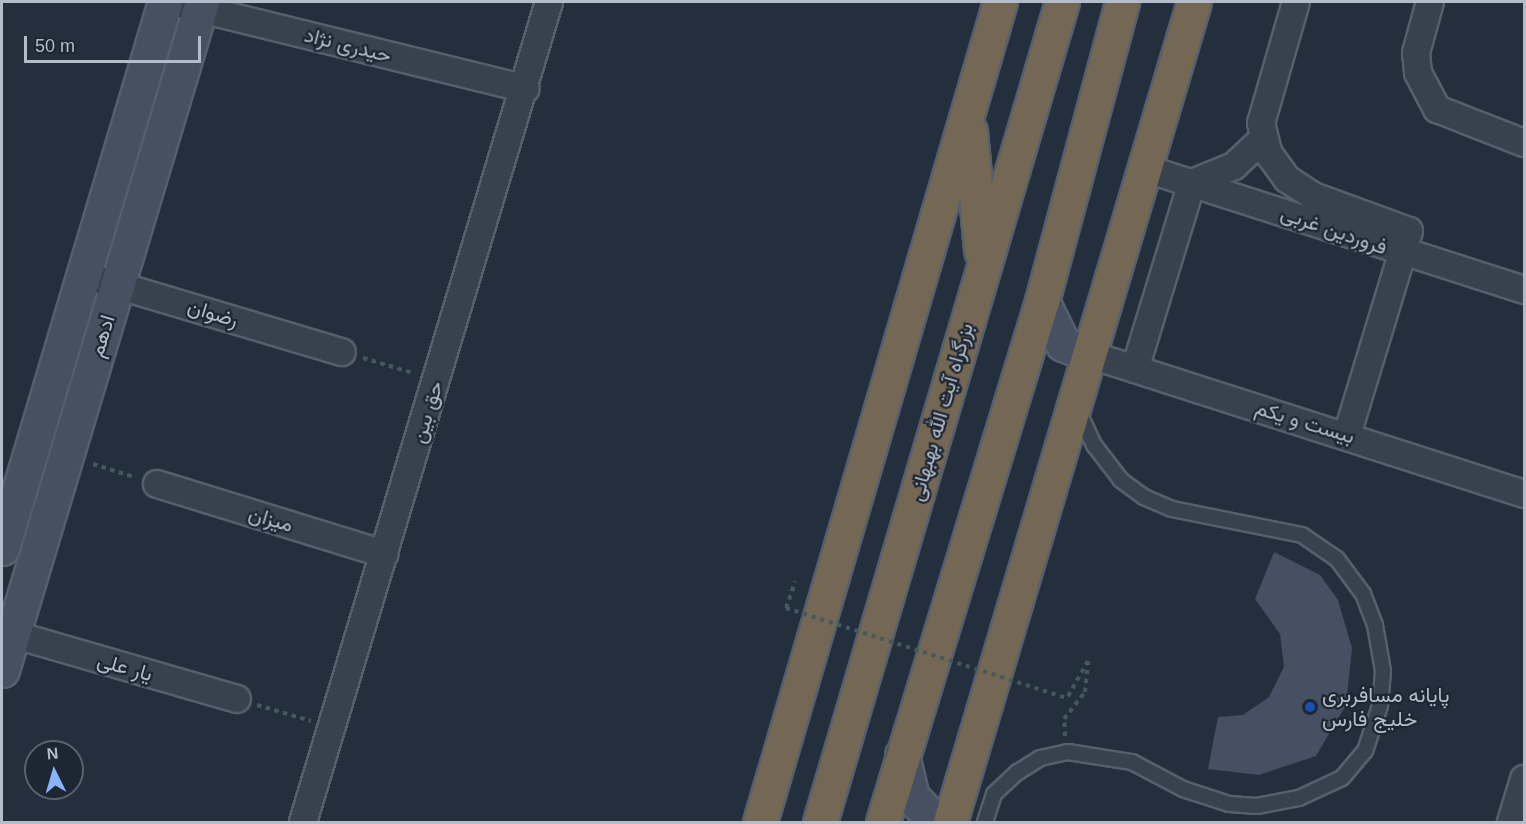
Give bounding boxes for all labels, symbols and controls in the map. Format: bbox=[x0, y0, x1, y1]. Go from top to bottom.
street label: حیدری نژاد bbox=[302, 22, 394, 68]
scale bar bbox=[27, 24, 204, 62]
text: 50 m bbox=[35, 36, 75, 56]
street label: فروردین غربی bbox=[1277, 200, 1391, 260]
street label: رضوان bbox=[185, 293, 241, 333]
street label: ادهم bbox=[84, 312, 120, 360]
street label: بزرگراه آیت الله بهبهانی bbox=[903, 320, 979, 504]
street label: حق بین bbox=[406, 378, 448, 446]
street label: بیست و یکم bbox=[1252, 395, 1358, 449]
street label: میزان bbox=[246, 500, 296, 538]
street label: یار علی bbox=[94, 647, 156, 687]
place label: پایانه مسافربری خلیج فارس bbox=[1322, 682, 1450, 732]
marker: پایانه مسافربری خلیج فارس bbox=[1303, 700, 1317, 714]
north arrow bbox=[24, 740, 84, 800]
text: N bbox=[46, 745, 59, 763]

